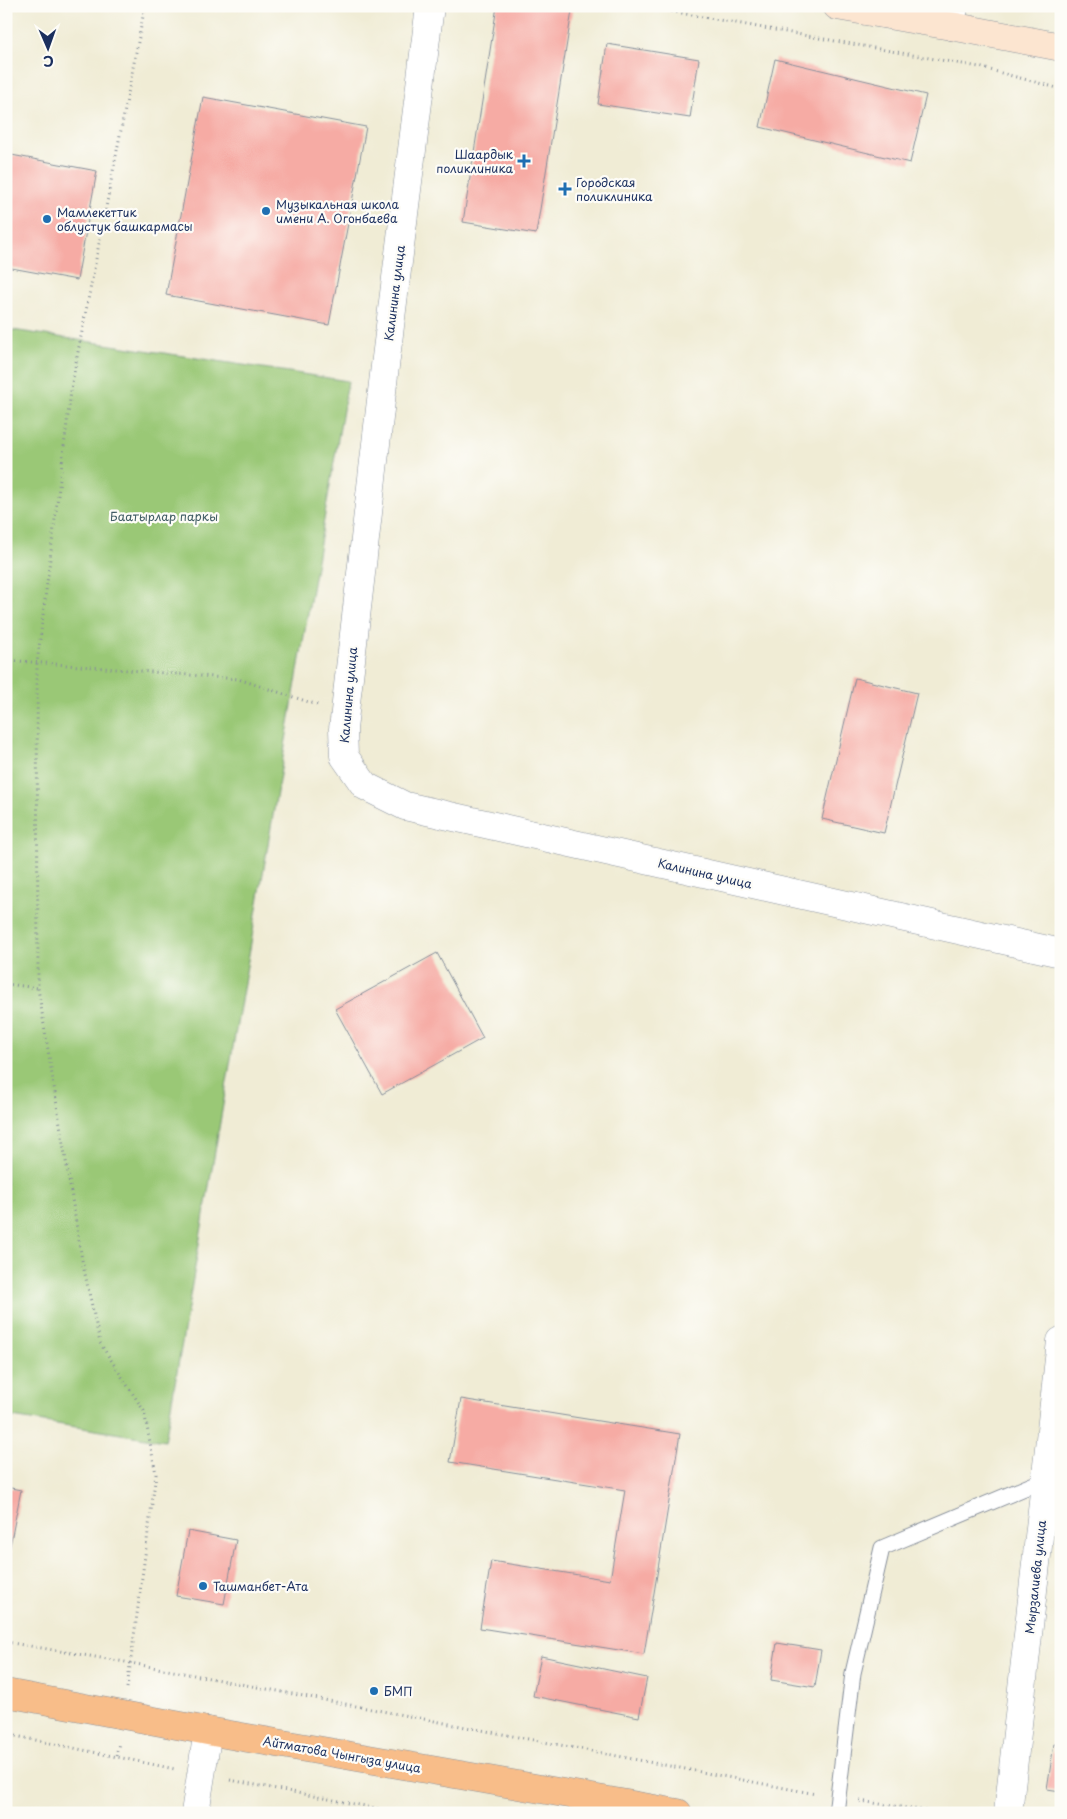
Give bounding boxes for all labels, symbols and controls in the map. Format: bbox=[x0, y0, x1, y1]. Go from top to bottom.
north arrow bbox=[22, 22, 72, 72]
text: С bbox=[43, 51, 54, 72]
place label: Шаардык поликлиника bbox=[436, 145, 514, 177]
marker: Шаардык поликлиника bbox=[517, 154, 531, 168]
place label: Городская поликлиника bbox=[576, 173, 653, 205]
marker: Городская поликлиника bbox=[558, 182, 572, 196]
place label: Музыкальная школа имени А. Огонбаева bbox=[276, 195, 400, 227]
place label: Мамлекеттик облустук башкармасы bbox=[57, 203, 193, 235]
marker: Музыкальная школа имени А. Огонбаева bbox=[260, 205, 272, 217]
marker: Мамлекеттик облустук башкармасы bbox=[41, 213, 53, 225]
street label: Калинина улица bbox=[379, 244, 409, 342]
park label: Баатырлар паркы bbox=[110, 507, 218, 525]
street label: Калинина улица bbox=[335, 646, 361, 744]
street label: Калинина улица bbox=[656, 853, 754, 893]
street label: Мырзалиева улица bbox=[1020, 1519, 1050, 1635]
place label: Ташманбет-Ата bbox=[213, 1577, 309, 1595]
marker: Ташманбет-Ата bbox=[197, 1580, 209, 1592]
place label: БМП bbox=[384, 1682, 413, 1700]
marker: БМП bbox=[368, 1685, 380, 1697]
street label: Айтматова Чынгыза улица bbox=[262, 1731, 423, 1777]

